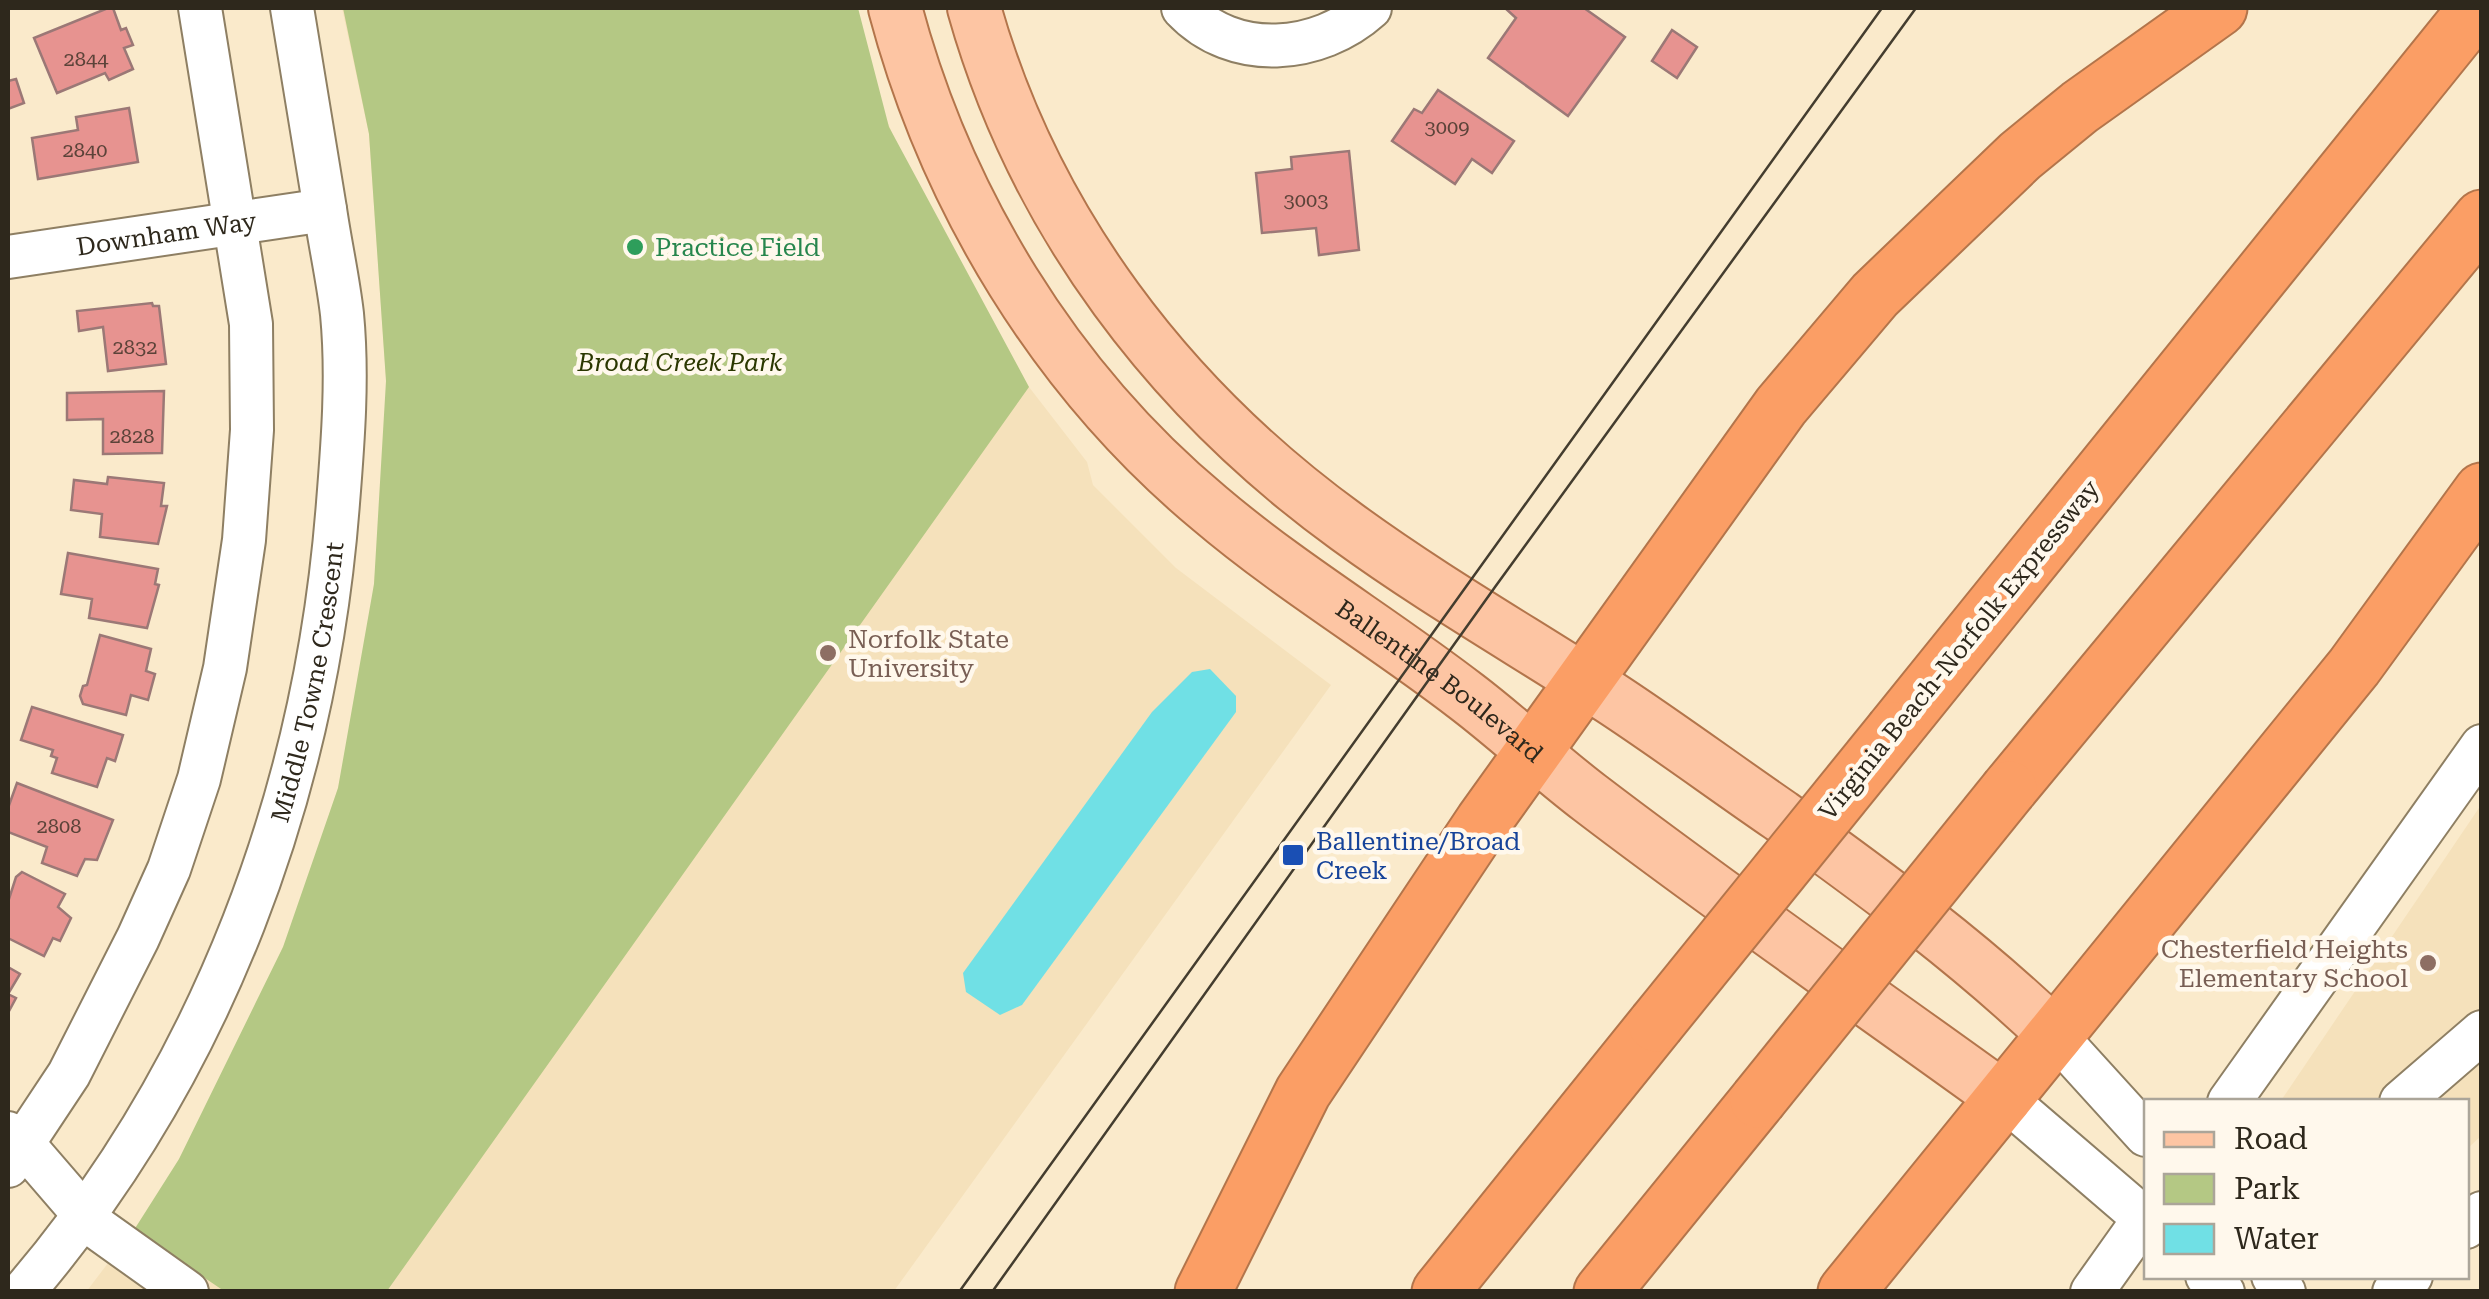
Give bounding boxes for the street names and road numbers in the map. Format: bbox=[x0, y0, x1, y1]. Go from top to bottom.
street label: Downham Way bbox=[74, 206, 258, 261]
street label: Virginia Beach-Norfolk Expressway bbox=[1813, 474, 2105, 826]
street label: Middle Towne Crescent bbox=[265, 541, 349, 826]
street label: Ballentine Boulevard bbox=[1331, 594, 1549, 768]

